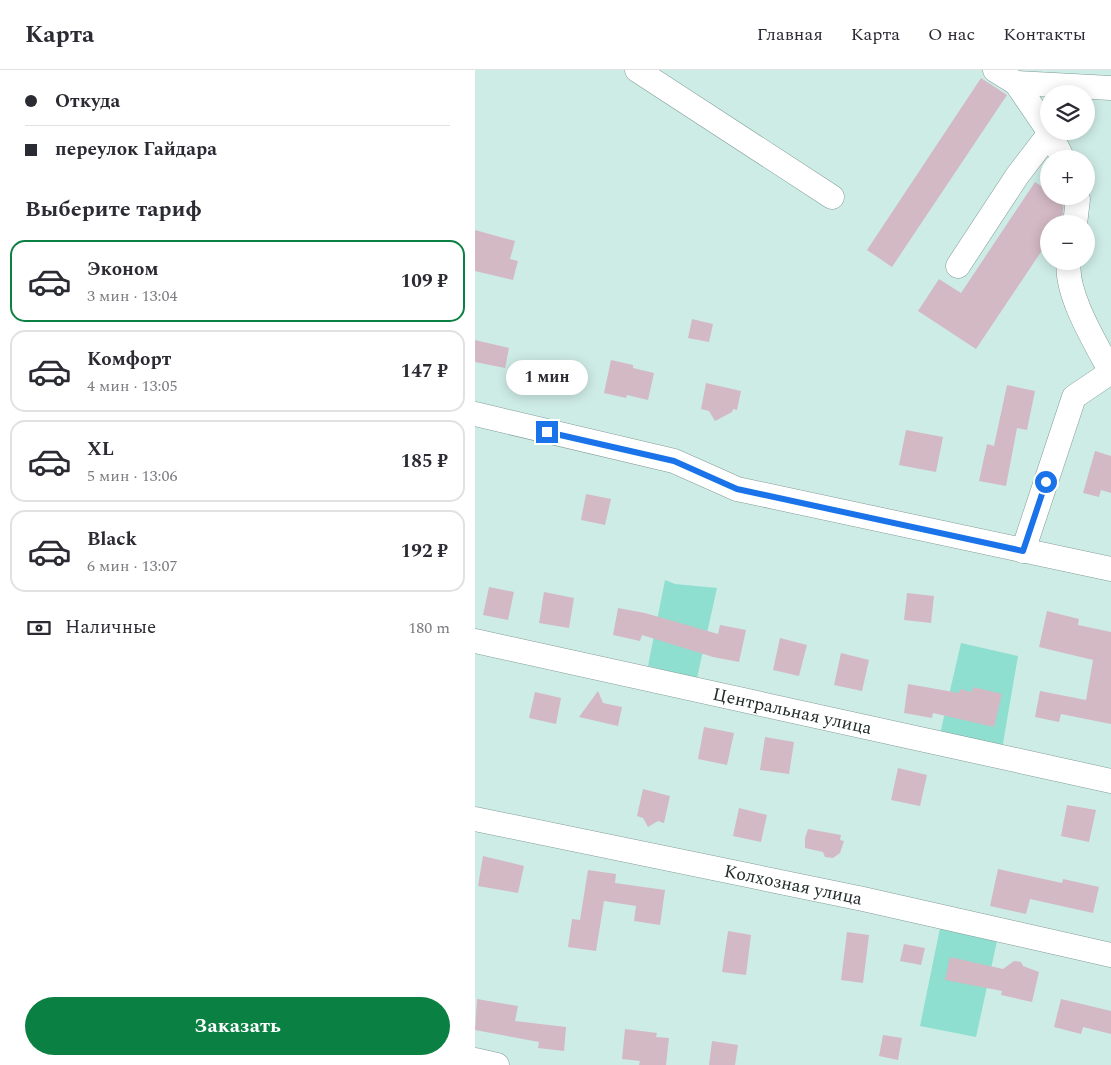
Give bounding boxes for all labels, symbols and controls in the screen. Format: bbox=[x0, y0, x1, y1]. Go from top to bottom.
text: Карта bbox=[25, 17, 94, 53]
text: Главная bbox=[757, 21, 823, 48]
text: Карта bbox=[851, 21, 900, 48]
text: О нас bbox=[928, 21, 975, 48]
text: Контакты bbox=[1003, 21, 1086, 48]
map controls bbox=[1040, 85, 1095, 270]
button: layers bbox=[1040, 85, 1095, 140]
text: Откуда bbox=[55, 87, 120, 116]
text: переулок Гайдара bbox=[55, 135, 217, 164]
button: + bbox=[1040, 150, 1095, 205]
text: Выберите тариф bbox=[25, 193, 202, 226]
button: − bbox=[1040, 215, 1095, 270]
text: Эконом bbox=[87, 255, 158, 284]
icon: car bbox=[27, 259, 72, 304]
text: 109 ₽ bbox=[401, 267, 448, 296]
text: 3 мин · 13:04 bbox=[87, 284, 177, 308]
text: Комфорт bbox=[87, 345, 171, 374]
icon: car bbox=[27, 349, 72, 394]
text: 147 ₽ bbox=[401, 357, 448, 386]
callout: 1 мин bbox=[506, 360, 588, 394]
text: 1 мин bbox=[524, 365, 570, 389]
text: 4 мин · 13:05 bbox=[87, 374, 177, 398]
route end bbox=[536, 421, 558, 443]
text: XL bbox=[87, 435, 114, 464]
icon: car bbox=[27, 439, 72, 484]
text: 185 ₽ bbox=[401, 447, 448, 476]
text: 5 мин · 13:06 bbox=[87, 464, 177, 488]
route start bbox=[1035, 471, 1057, 493]
text: Black bbox=[87, 525, 137, 554]
icon: car bbox=[27, 529, 72, 574]
text: 192 ₽ bbox=[401, 537, 448, 566]
text: 6 мин · 13:07 bbox=[87, 554, 177, 578]
text: Наличные bbox=[65, 613, 156, 642]
icon: cash bbox=[25, 614, 53, 642]
text: 180 m bbox=[408, 616, 450, 640]
street label: Центральная улица bbox=[710, 681, 875, 742]
street label: Колхозная улица bbox=[722, 858, 865, 913]
button: Заказать bbox=[25, 997, 450, 1055]

